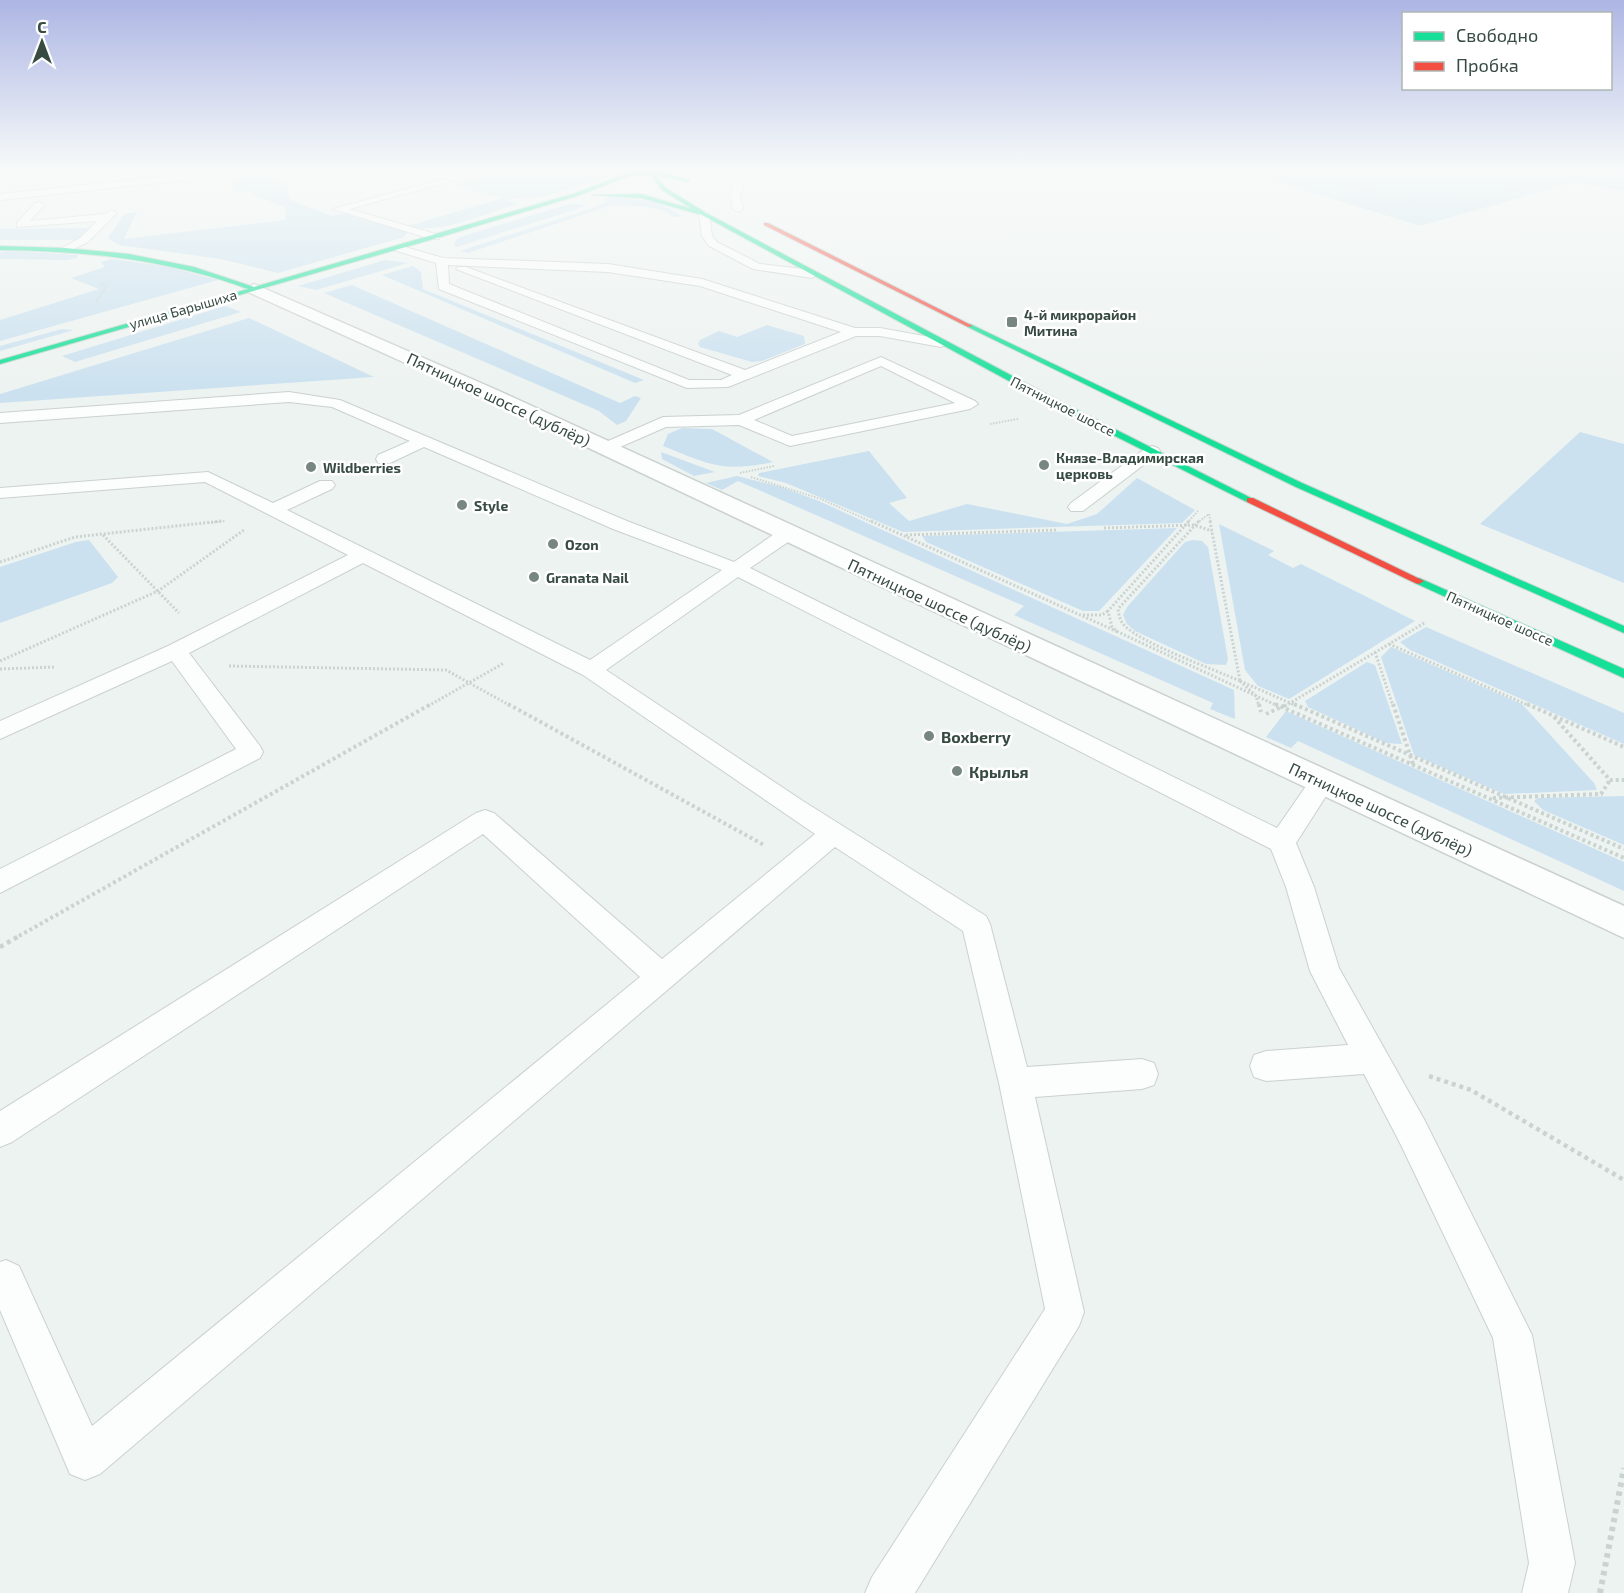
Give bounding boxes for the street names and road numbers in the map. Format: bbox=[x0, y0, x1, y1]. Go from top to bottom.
street label: улица Барышиха bbox=[127, 285, 239, 333]
street label: Пятницкое шоссе (дублёр) bbox=[404, 348, 594, 451]
street label: Пятницкое шоссе bbox=[1008, 372, 1118, 440]
street label: Пятницкое шоссе (дублёр) bbox=[845, 554, 1035, 657]
street label: Пятницкое шоссе bbox=[1444, 587, 1556, 649]
street label: Пятницкое шоссе (дублёр) bbox=[1286, 758, 1476, 861]

